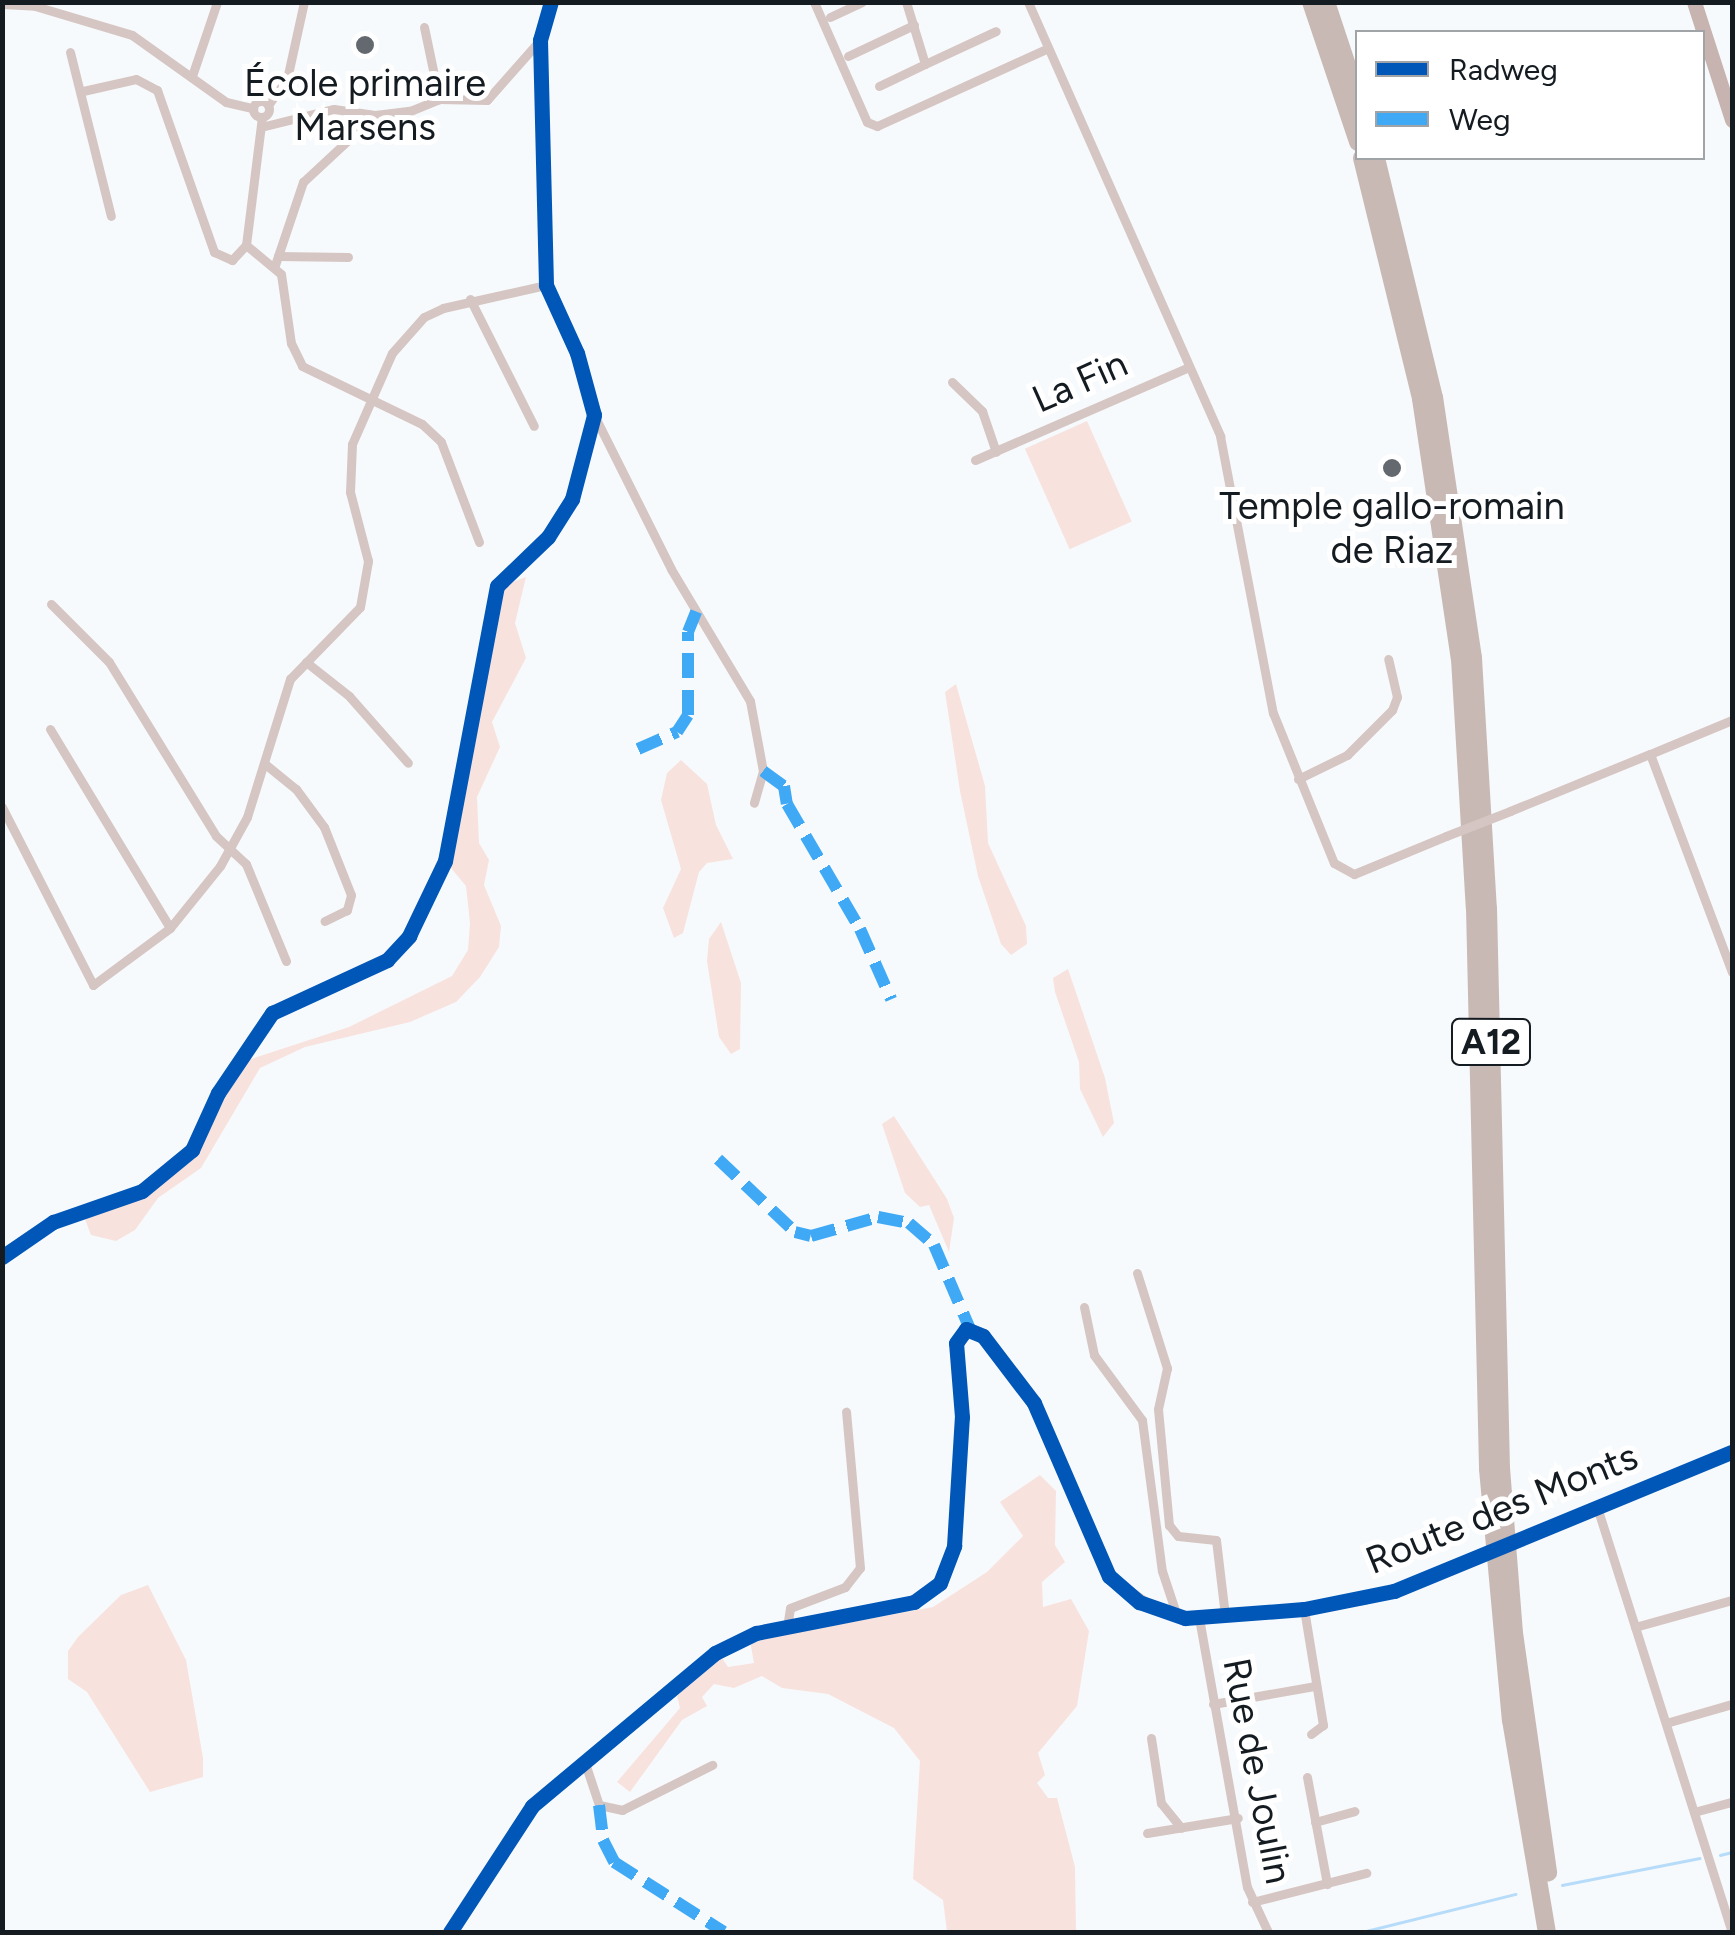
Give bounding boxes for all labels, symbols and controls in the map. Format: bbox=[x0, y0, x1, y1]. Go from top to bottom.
legend bbox=[1355, 30, 1705, 160]
marker: École primaire Marsens bbox=[354, 34, 376, 56]
text: Radweg bbox=[1449, 51, 1558, 88]
place label: École primaire Marsens bbox=[244, 61, 486, 150]
text: Weg bbox=[1449, 101, 1511, 138]
street label: La Fin bbox=[1025, 341, 1135, 423]
marker: Temple gallo-romain de Riaz bbox=[1381, 457, 1403, 479]
place label: Temple gallo-romain de Riaz bbox=[1219, 484, 1565, 574]
road number: A12 bbox=[1448, 1012, 1534, 1072]
street label: Route des Monts bbox=[1359, 1434, 1645, 1584]
street label: Rue de Joulin bbox=[1213, 1654, 1301, 1888]

